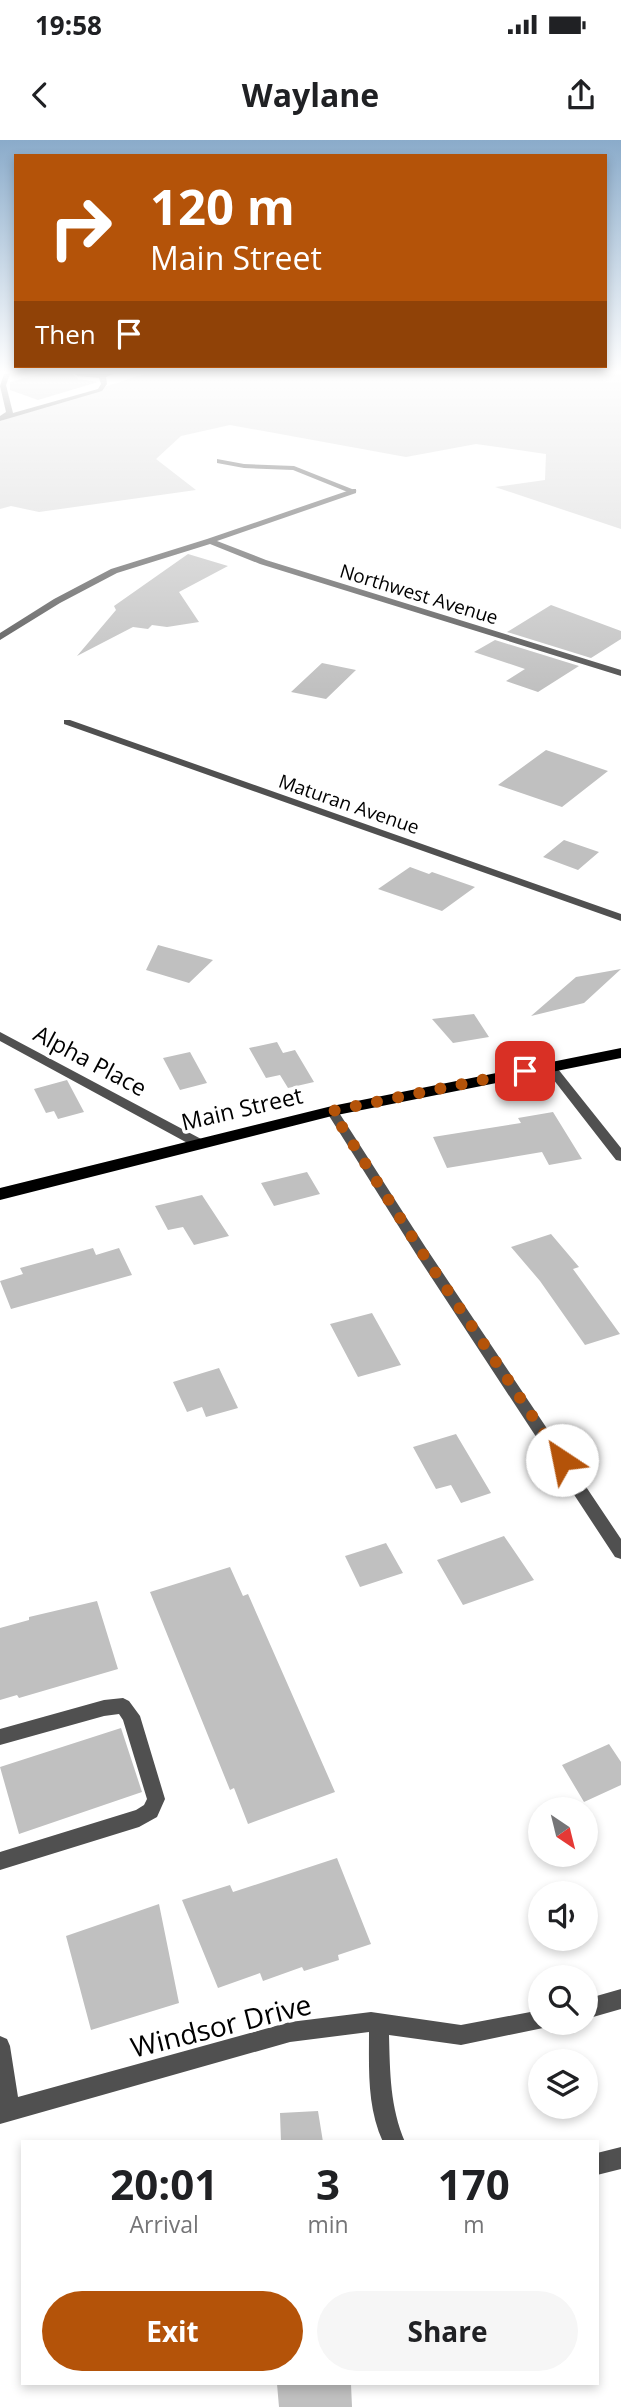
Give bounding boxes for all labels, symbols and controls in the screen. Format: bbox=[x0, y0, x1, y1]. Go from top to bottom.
text: 19:58 bbox=[35, 7, 102, 43]
text: Waylane bbox=[242, 73, 379, 116]
icon: back bbox=[21, 76, 59, 114]
icon: share bbox=[562, 76, 600, 114]
text: 120 m bbox=[150, 173, 295, 239]
icon: right bbox=[35, 182, 126, 273]
text: Main Street bbox=[150, 236, 322, 279]
icon: arrive bbox=[110, 315, 148, 353]
text: Then bbox=[35, 316, 96, 352]
street label: Northwest Avenue bbox=[337, 558, 501, 630]
street label: Maturan Avenue bbox=[275, 768, 423, 840]
street label: Alpha Place bbox=[28, 1017, 153, 1103]
pin bbox=[495, 1041, 555, 1101]
icon: arrive bbox=[506, 1052, 544, 1090]
street label: Main Street bbox=[178, 1079, 306, 1138]
position arrow bbox=[525, 1423, 599, 1497]
north arrow bbox=[528, 1797, 598, 1867]
map controls bbox=[528, 1797, 598, 2119]
button: sound bbox=[528, 1881, 598, 1951]
button: search bbox=[528, 1965, 598, 2035]
street label: Windsor Drive bbox=[127, 1984, 315, 2066]
button: layers bbox=[528, 2049, 598, 2119]
text: 20:01 bbox=[110, 2155, 218, 2212]
text: 3 bbox=[316, 2155, 340, 2212]
text: 170 bbox=[438, 2155, 510, 2212]
text: Arrival bbox=[130, 2208, 199, 2240]
text: min bbox=[307, 2208, 349, 2240]
text: m bbox=[463, 2208, 484, 2240]
button: Exit bbox=[42, 2291, 303, 2371]
button: Share bbox=[317, 2291, 578, 2371]

